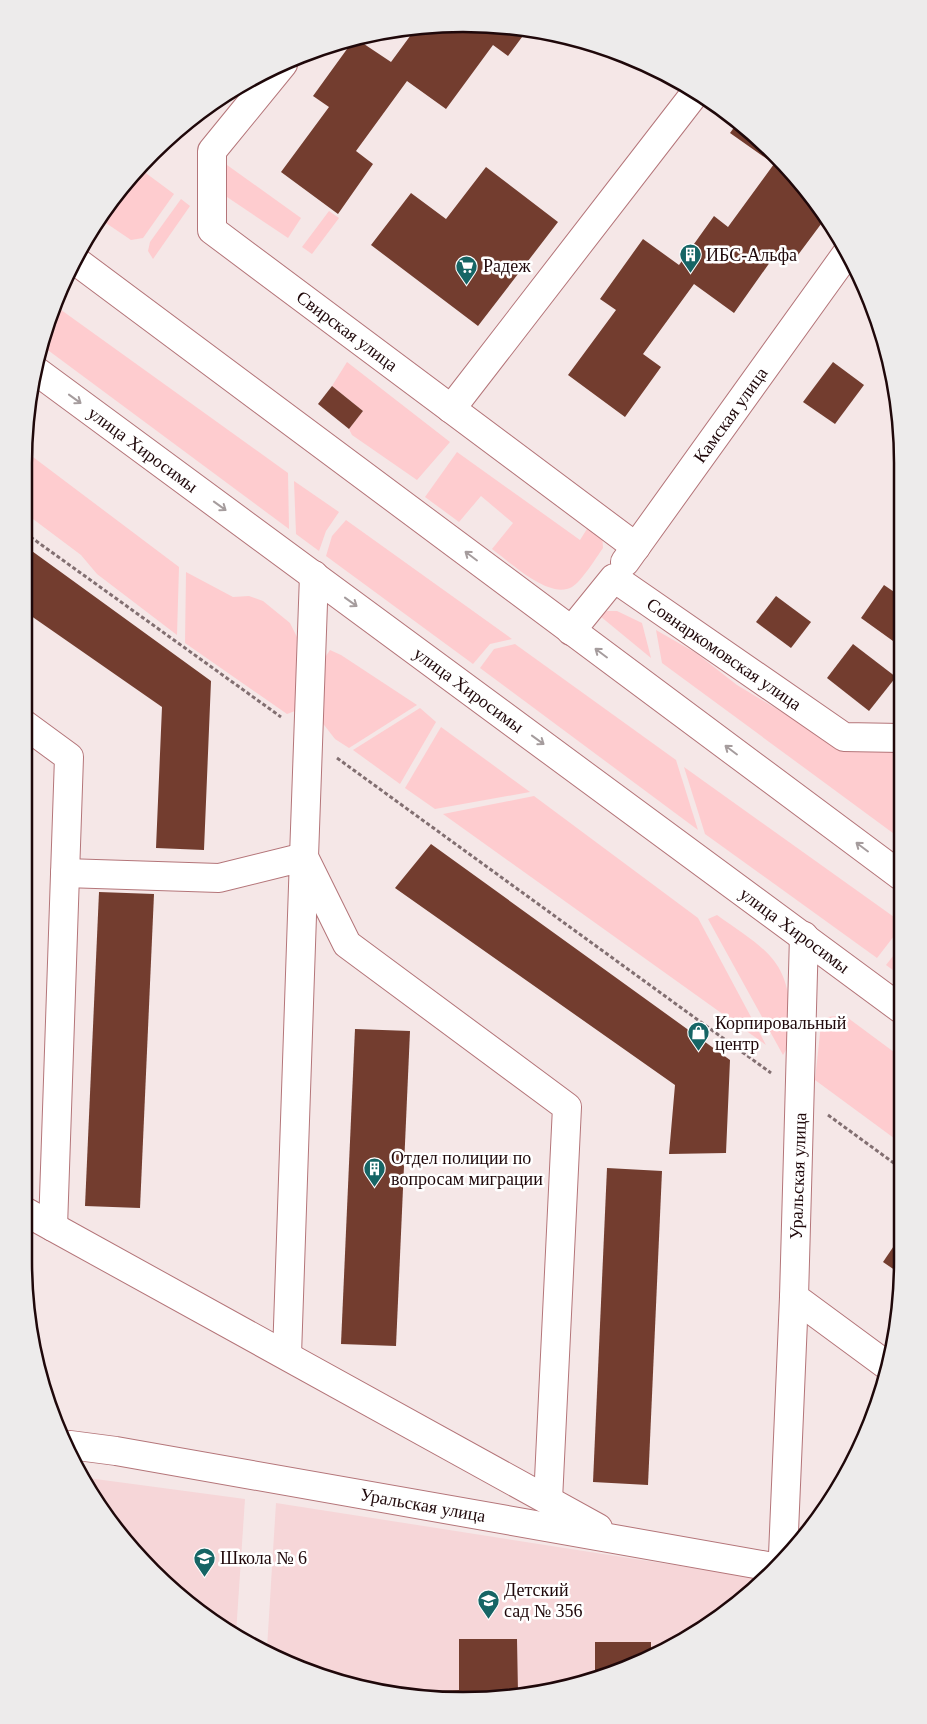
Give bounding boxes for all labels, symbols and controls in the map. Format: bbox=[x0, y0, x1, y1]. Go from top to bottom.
building icon: ИБС-Альфа bbox=[678, 243, 702, 274]
place label: ИБС-Альфа bbox=[706, 245, 797, 265]
supermarket icon: Радеж bbox=[455, 254, 479, 285]
place label: Радеж bbox=[483, 256, 531, 276]
street label: Свирская улица bbox=[293, 287, 402, 375]
street label: Камская улица bbox=[690, 363, 772, 467]
one-way arrow bbox=[68, 394, 82, 404]
street label: улица Хиросимы bbox=[84, 403, 202, 497]
one-way arrow bbox=[213, 500, 226, 511]
one-way arrow bbox=[465, 550, 478, 561]
street label: Совнаркомовская улица bbox=[643, 594, 805, 714]
one-way arrow bbox=[344, 597, 358, 607]
street label: улица Хиросимы bbox=[410, 643, 527, 737]
one-way arrow bbox=[594, 648, 608, 658]
one-way arrow bbox=[531, 735, 545, 745]
one-way arrow bbox=[724, 745, 738, 755]
one-way arrow bbox=[856, 841, 869, 852]
street label: улица Хиросимы bbox=[736, 883, 853, 977]
place label: Корпировальный центр bbox=[715, 1013, 847, 1054]
shop icon: Корпировальный центр bbox=[687, 1021, 711, 1052]
street label: Уральская улица bbox=[786, 1112, 810, 1240]
place label: Отдел полиции по вопросам миграции bbox=[391, 1148, 543, 1189]
building icon: Отдел полиции по вопросам миграции bbox=[363, 1156, 387, 1187]
street label: Уральская улица bbox=[358, 1484, 487, 1526]
school or university icon: Школа № 6 bbox=[192, 1546, 216, 1577]
place label: Школа № 6 bbox=[220, 1548, 307, 1568]
place label: Детский сад № 356 bbox=[504, 1580, 583, 1621]
school or university icon: Детский сад № 356 bbox=[476, 1588, 500, 1619]

